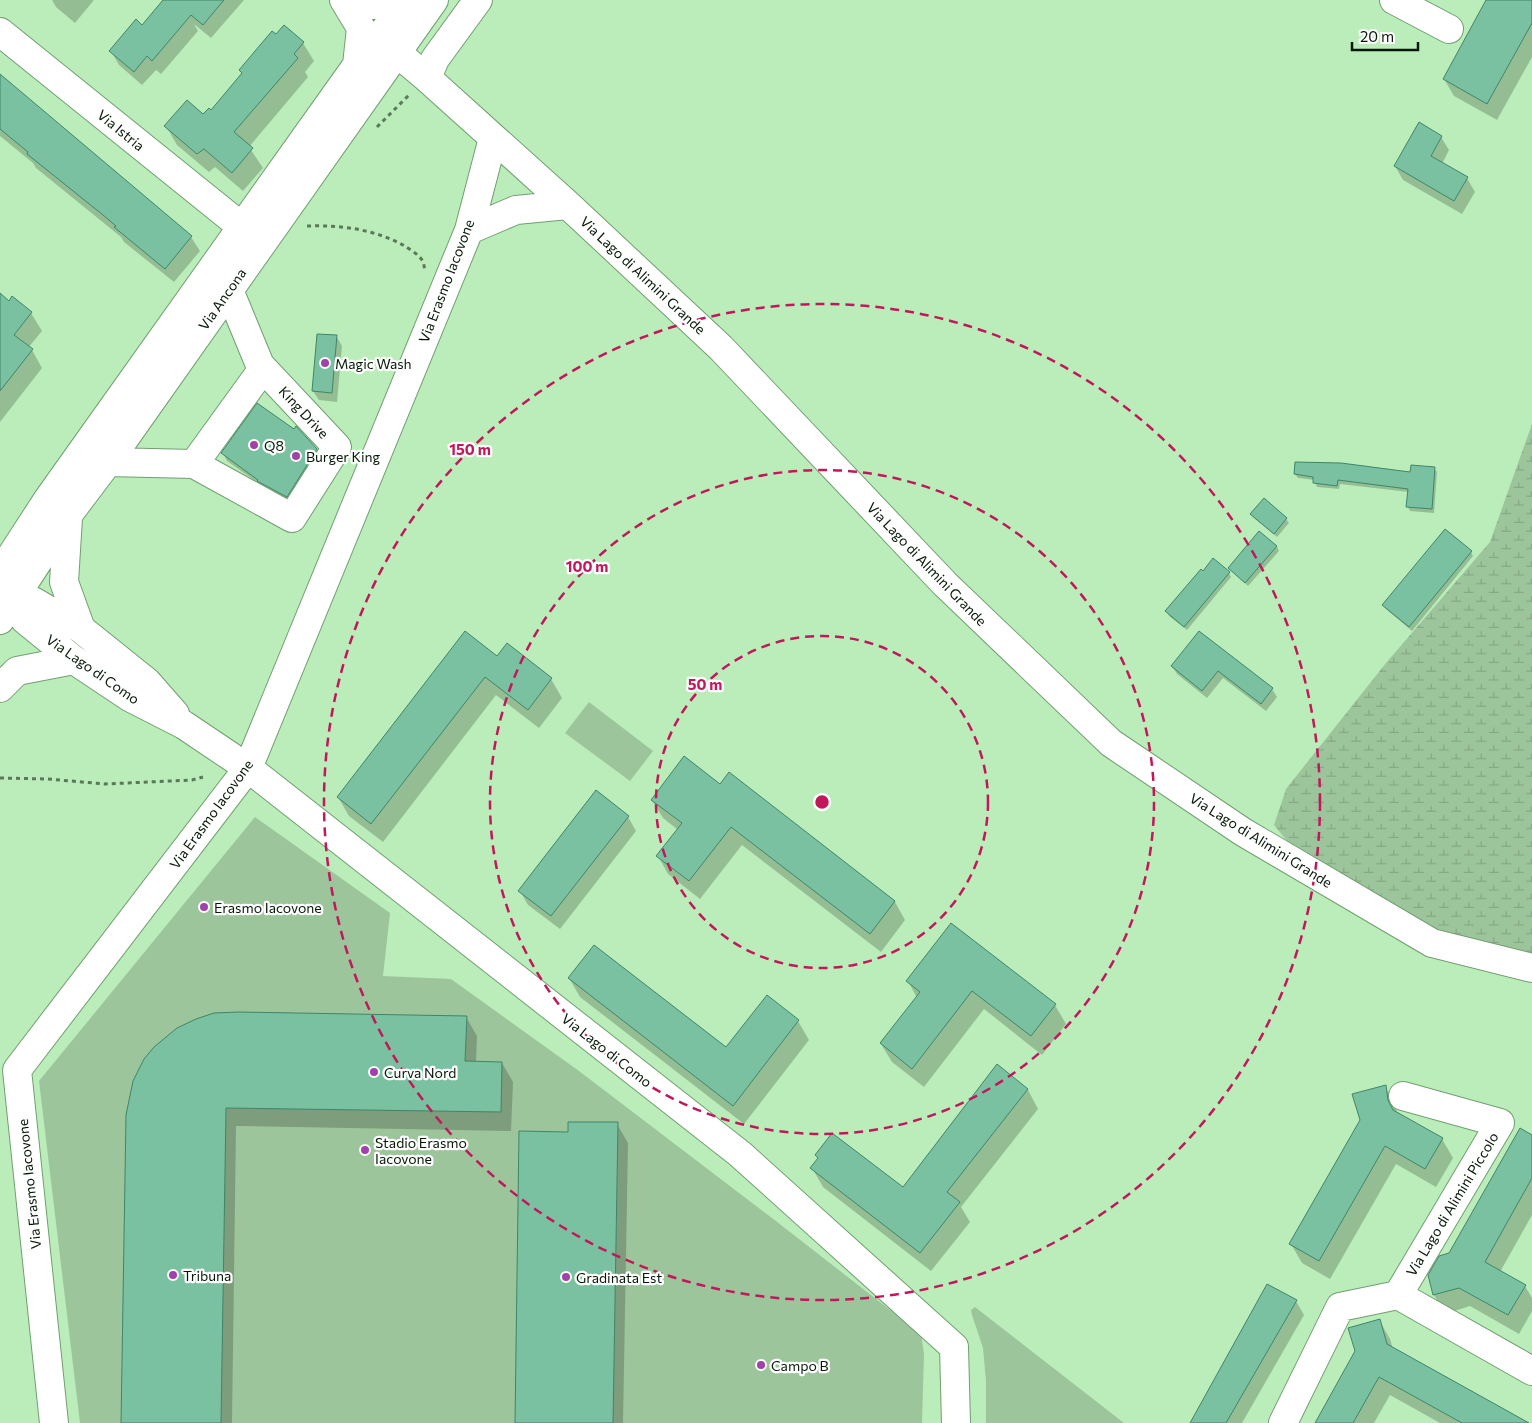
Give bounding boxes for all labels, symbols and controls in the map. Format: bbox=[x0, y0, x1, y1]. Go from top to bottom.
scale bar bbox=[1352, 20, 1418, 52]
text: 20 m bbox=[1360, 27, 1394, 45]
street label: Via Istria bbox=[94, 106, 148, 154]
street label: Via Lago di Alimini Grande bbox=[577, 213, 709, 337]
street label: Via Erasmo Iacovone bbox=[415, 217, 477, 345]
street label: Via Ancona bbox=[195, 265, 249, 333]
place label: Magic Wash bbox=[335, 355, 412, 372]
marker: Magic Wash bbox=[319, 357, 331, 369]
street label: King Drive bbox=[276, 382, 332, 442]
place label: Q8 bbox=[264, 437, 284, 454]
marker: Q8 bbox=[248, 439, 260, 451]
text: 150 m bbox=[449, 440, 491, 458]
place label: Burger King bbox=[306, 448, 381, 465]
marker: Burger King bbox=[290, 450, 302, 462]
street label: Via Lago di Alimini Grande bbox=[864, 499, 990, 629]
text: 100 m bbox=[566, 557, 608, 575]
street label: Via Lago di Como bbox=[43, 631, 143, 707]
text: 50 m bbox=[688, 675, 722, 693]
street label: Via Erasmo Iacovone bbox=[166, 756, 256, 872]
street label: Via Lago di Alimini Grande bbox=[1187, 789, 1335, 891]
centre of rings bbox=[813, 793, 831, 811]
place label: Erasmo Iacovone bbox=[214, 899, 322, 916]
marker: Erasmo Iacovone bbox=[198, 901, 210, 913]
street label: Via Lago di Como bbox=[558, 1009, 656, 1091]
place label: Curva Nord bbox=[384, 1064, 456, 1081]
marker: Curva Nord bbox=[368, 1066, 380, 1078]
street label: Via Erasmo Iacovone bbox=[14, 1118, 44, 1250]
street label: Via Lago di Alimini Piccolo bbox=[1402, 1129, 1502, 1279]
place label: Stadio Erasmo Iacovone bbox=[375, 1134, 467, 1167]
marker: Stadio Erasmo Iacovone bbox=[359, 1144, 371, 1156]
place label: Tribuna bbox=[183, 1267, 231, 1284]
marker: Tribuna bbox=[167, 1269, 179, 1281]
place label: Gradinata Est bbox=[576, 1269, 662, 1286]
marker: Gradinata Est bbox=[560, 1271, 572, 1283]
place label: Campo B bbox=[771, 1357, 829, 1374]
marker: Campo B bbox=[755, 1359, 767, 1371]

